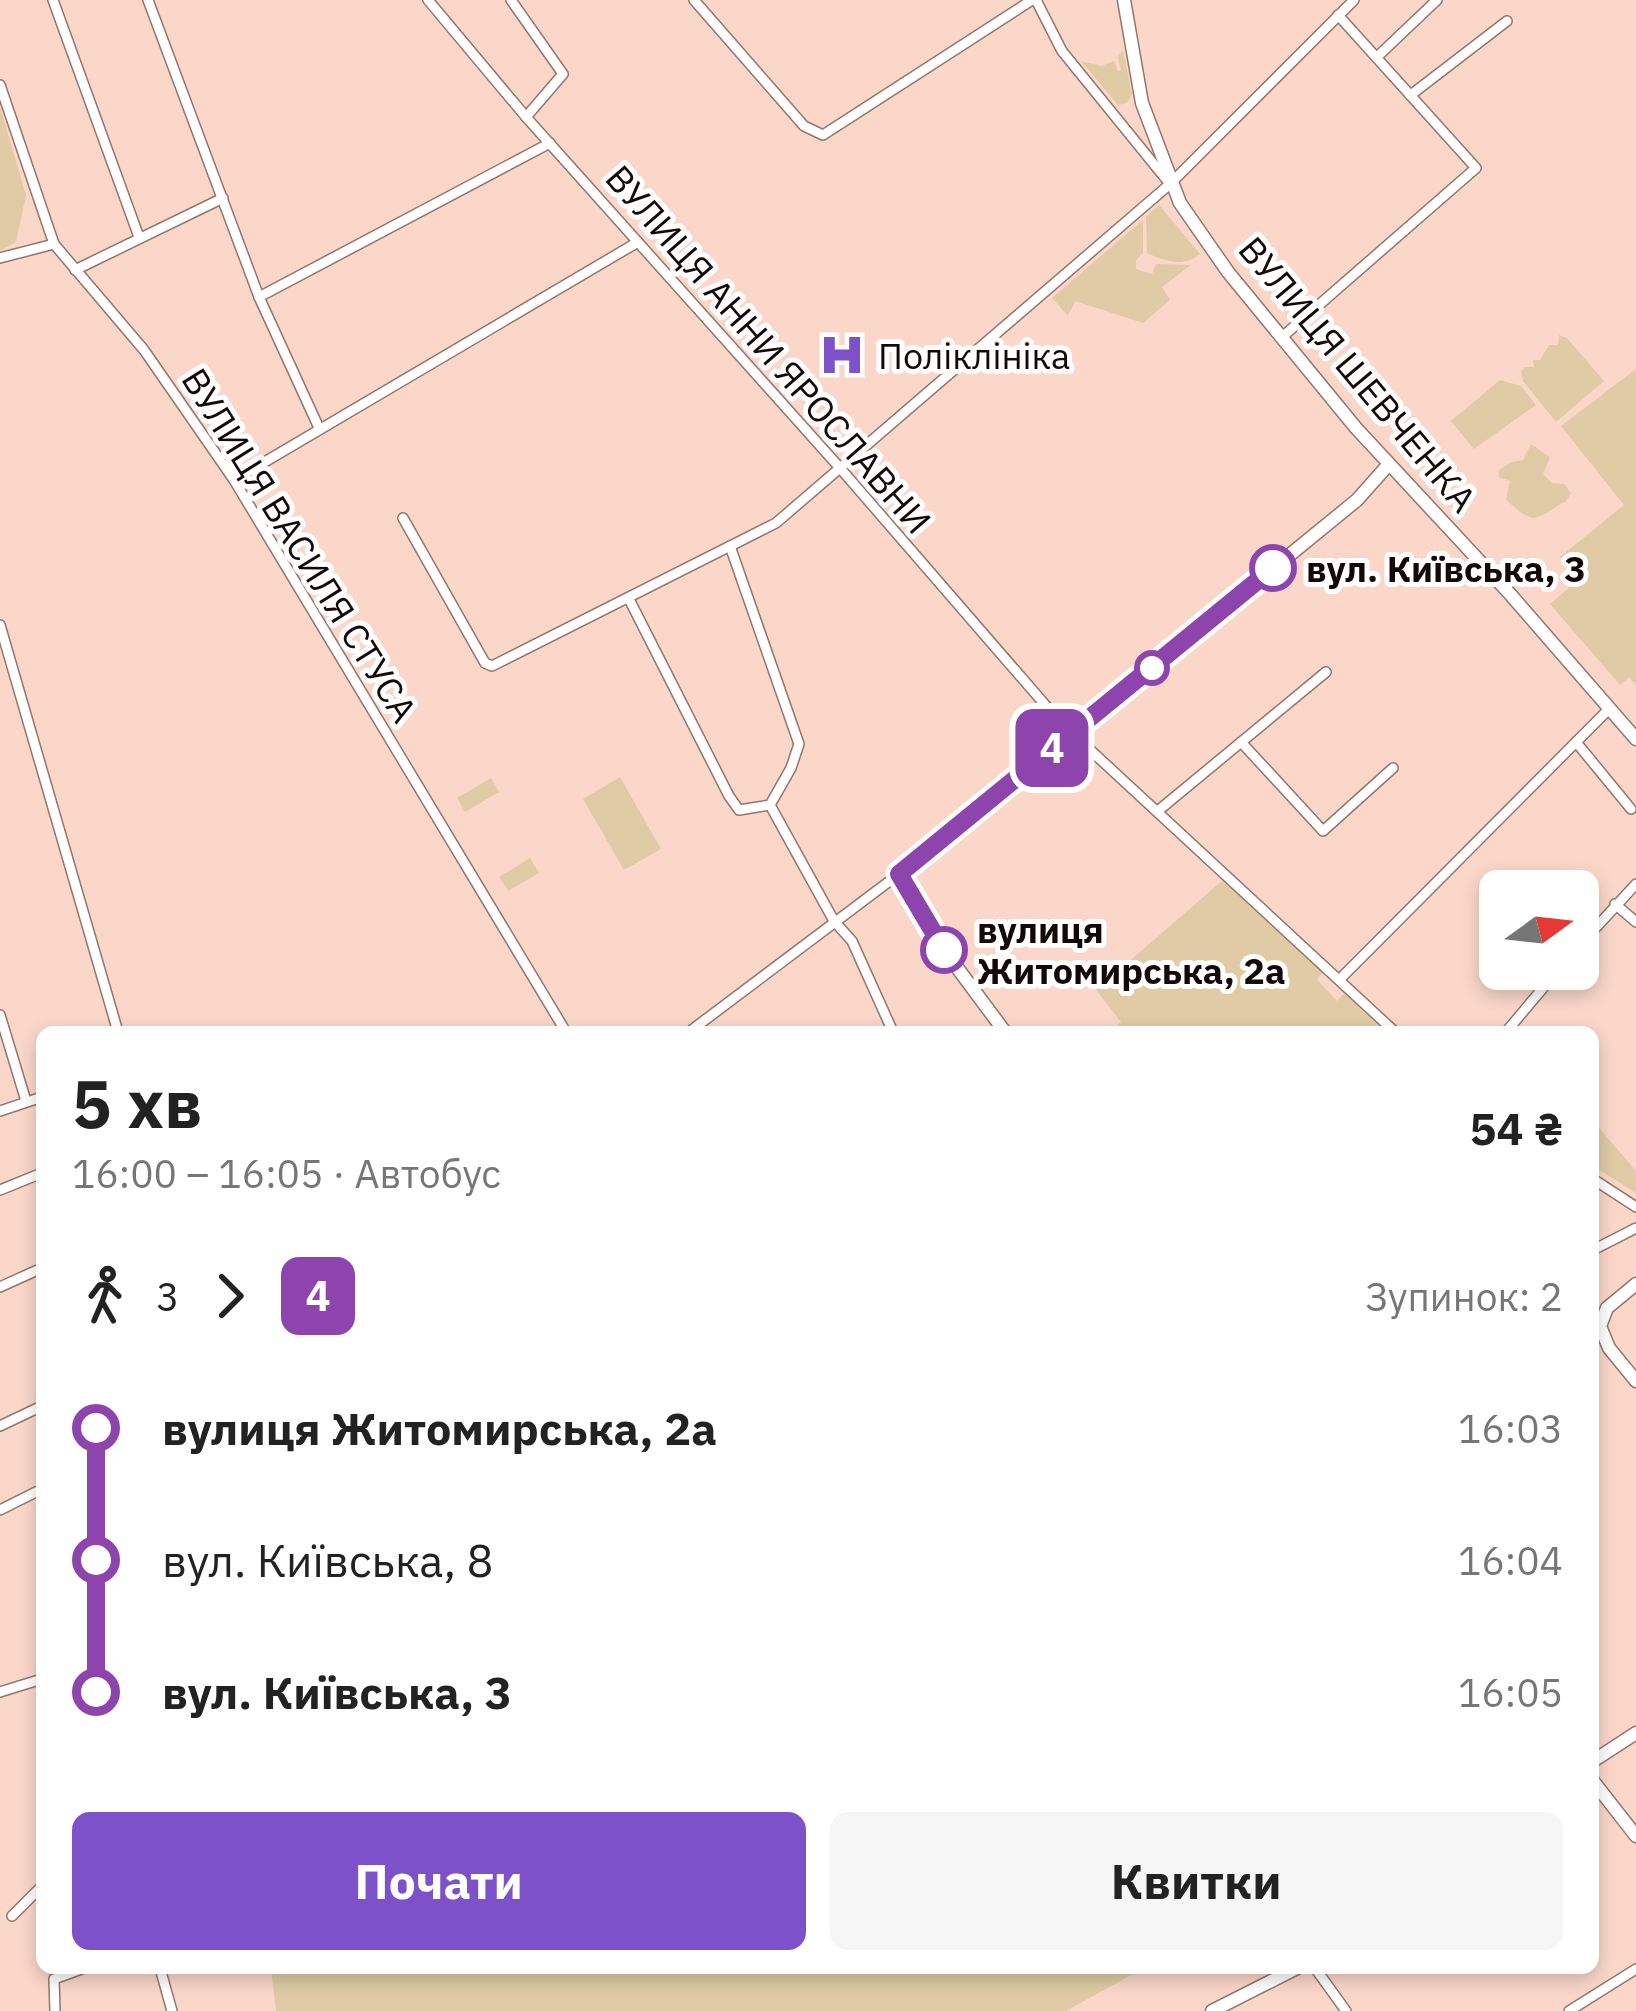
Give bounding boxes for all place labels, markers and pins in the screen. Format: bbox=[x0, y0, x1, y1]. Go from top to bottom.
hospital icon: Поліклініка bbox=[817, 330, 867, 380]
place label: Поліклініка bbox=[878, 332, 1070, 379]
place label: вул. Київська, 3 bbox=[1306, 545, 1586, 592]
marker: вул. Київська, 3 bbox=[1251, 546, 1295, 590]
unlabelled marker bbox=[1136, 652, 1168, 684]
place label: вулиця Житомирська, 2а bbox=[977, 906, 1285, 994]
marker: вулиця Житомирська, 2а bbox=[922, 928, 966, 972]

